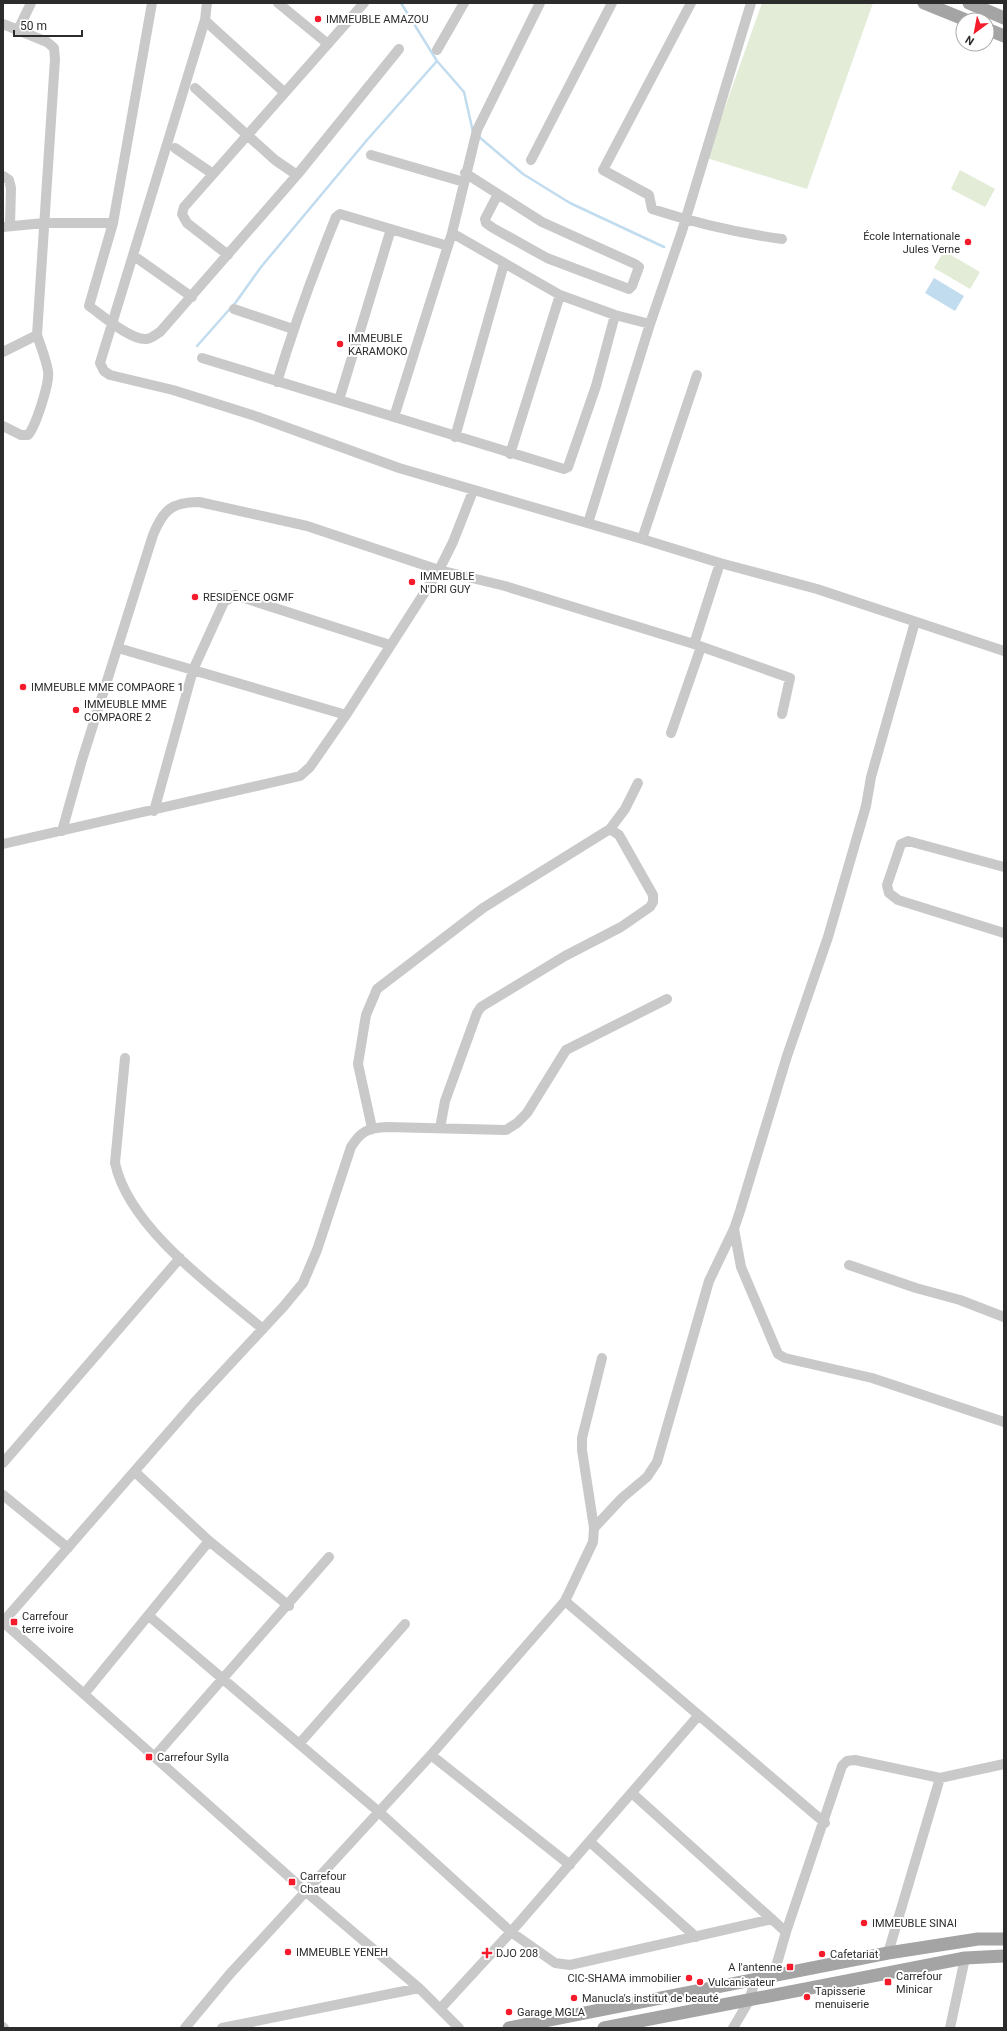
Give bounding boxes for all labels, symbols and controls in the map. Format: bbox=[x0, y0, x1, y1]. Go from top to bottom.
scale bar bbox=[14, 12, 82, 38]
north arrow bbox=[955, 12, 995, 52]
place label: IMMEUBLE AMAZOU bbox=[326, 13, 429, 26]
marker: IMMEUBLE AMAZOU bbox=[313, 14, 323, 24]
text: 50 m bbox=[20, 19, 47, 33]
text: N bbox=[963, 32, 977, 48]
place label: École Internationale Jules Verne bbox=[863, 230, 960, 256]
marker: École Internationale Jules Verne bbox=[963, 237, 973, 247]
place label: IMMEUBLE KARAMOKO bbox=[348, 332, 408, 358]
marker: IMMEUBLE KARAMOKO bbox=[335, 339, 345, 349]
place label: IMMEUBLE N'DRI GUY bbox=[420, 570, 475, 596]
marker: IMMEUBLE N'DRI GUY bbox=[407, 577, 417, 587]
place label: RESIDENCE OGMF bbox=[203, 591, 294, 604]
marker: RESIDENCE OGMF bbox=[190, 592, 200, 602]
place label: IMMEUBLE MME COMPAORE 1 bbox=[31, 681, 184, 694]
marker: IMMEUBLE MME COMPAORE 1 bbox=[18, 682, 28, 692]
place label: IMMEUBLE MME COMPAORE 2 bbox=[84, 698, 167, 724]
marker: IMMEUBLE MME COMPAORE 2 bbox=[71, 705, 81, 715]
place label: Carrefour terre ivoire bbox=[22, 1610, 74, 1636]
marker: Carrefour terre ivoire bbox=[9, 1617, 19, 1627]
place label: Carrefour Sylla bbox=[157, 1751, 229, 1764]
marker: Carrefour Sylla bbox=[144, 1752, 154, 1762]
place label: Carrefour Chateau bbox=[300, 1870, 346, 1896]
marker: Carrefour Chateau bbox=[287, 1877, 297, 1887]
place label: IMMEUBLE SINAI bbox=[872, 1917, 957, 1930]
marker: IMMEUBLE SINAI bbox=[859, 1918, 869, 1928]
place label: IMMEUBLE YENEH bbox=[296, 1946, 388, 1959]
marker: IMMEUBLE YENEH bbox=[283, 1947, 293, 1957]
marker: DJO 208 bbox=[481, 1947, 493, 1959]
place label: DJO 208 bbox=[496, 1947, 538, 1960]
place label: Cafetariat bbox=[830, 1948, 879, 1961]
marker: Cafetariat bbox=[817, 1949, 827, 1959]
place label: A l'antenne bbox=[728, 1961, 782, 1974]
marker: A l'antenne bbox=[785, 1962, 795, 1972]
place label: Carrefour Minicar bbox=[896, 1970, 942, 1996]
place label: CIC-SHAMA immobilier bbox=[567, 1972, 681, 1985]
marker: CIC-SHAMA immobilier bbox=[684, 1973, 694, 1983]
place label: Vulcanisateur bbox=[708, 1976, 775, 1989]
marker: Vulcanisateur bbox=[695, 1977, 705, 1987]
marker: Carrefour Minicar bbox=[883, 1977, 893, 1987]
place label: Tapisserie menuiserie bbox=[815, 1985, 869, 2011]
place label: Manucla's institut de beauté bbox=[582, 1992, 719, 2005]
marker: Tapisserie menuiserie bbox=[802, 1992, 812, 2002]
marker: Manucla's institut de beauté bbox=[569, 1993, 579, 2003]
place label: Garage MGLA bbox=[517, 2006, 586, 2019]
marker: Garage MGLA bbox=[504, 2007, 514, 2017]

